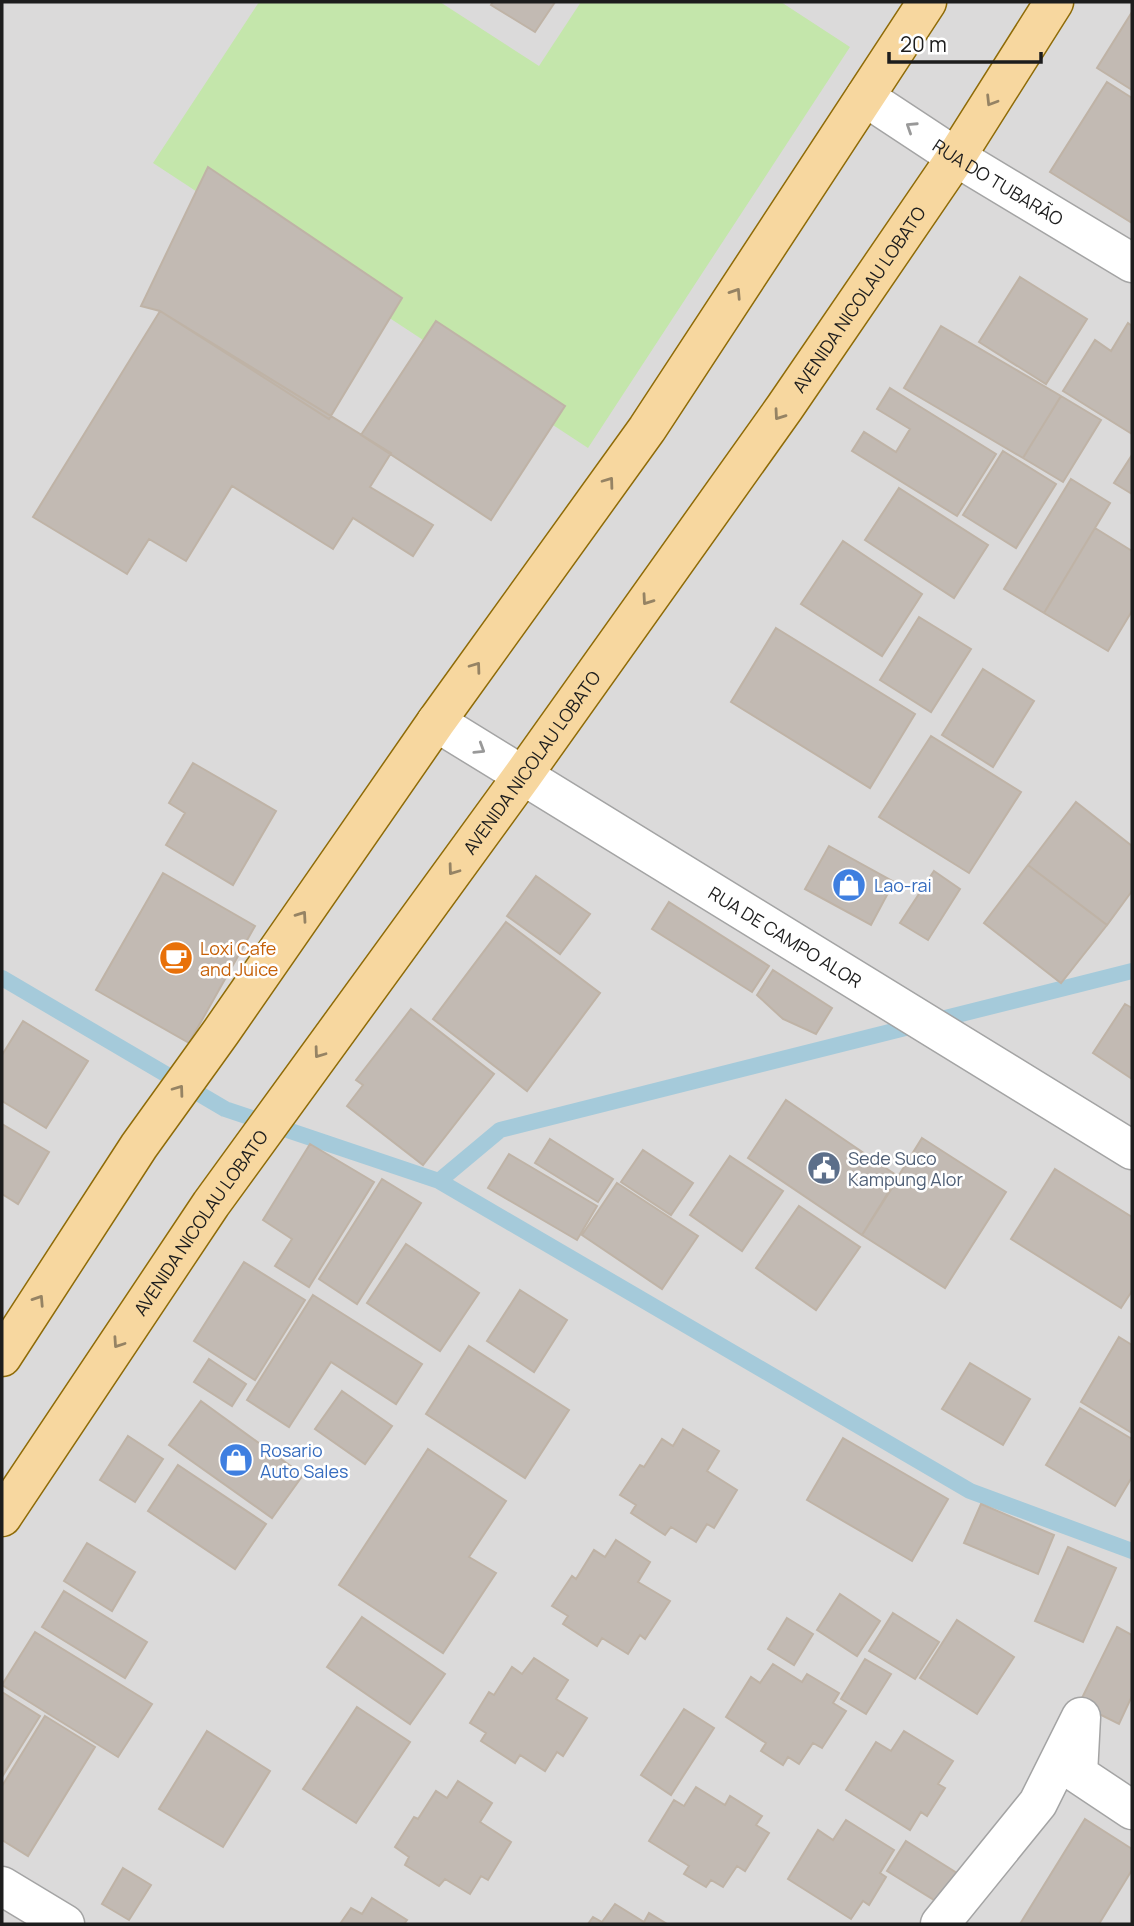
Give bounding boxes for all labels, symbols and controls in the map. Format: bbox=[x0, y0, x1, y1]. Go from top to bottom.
scale bar bbox=[889, 21, 1041, 65]
text: 20 m bbox=[900, 30, 947, 58]
one-way arrow bbox=[987, 93, 1000, 106]
one-way arrow bbox=[905, 122, 918, 135]
street label: RUA DO TUBARÃO bbox=[928, 133, 1068, 231]
street label: AVENIDA NICOLAU LOBATO bbox=[786, 202, 931, 397]
one-way arrow bbox=[728, 288, 740, 301]
one-way arrow bbox=[775, 407, 787, 420]
one-way arrow bbox=[600, 477, 613, 490]
one-way arrow bbox=[643, 592, 655, 605]
one-way arrow bbox=[468, 662, 480, 675]
street label: AVENIDA NICOLAU LOBATO bbox=[457, 666, 606, 859]
one-way arrow bbox=[472, 740, 485, 753]
one-way arrow bbox=[449, 862, 462, 875]
shop icon: Lao-rai bbox=[830, 866, 868, 904]
place label: Lao-rai bbox=[874, 873, 932, 897]
street label: RUA DE CAMPO ALOR bbox=[704, 881, 866, 993]
one-way arrow bbox=[294, 911, 306, 924]
place label: Loxi Cafe and Juice bbox=[200, 936, 278, 981]
cafe icon: Loxi Cafe and Juice bbox=[157, 939, 195, 977]
one-way arrow bbox=[315, 1045, 327, 1058]
one-way arrow bbox=[170, 1085, 183, 1098]
street label: AVENIDA NICOLAU LOBATO bbox=[128, 1125, 273, 1320]
place label: Sede Suco Kampung Alor bbox=[848, 1146, 963, 1191]
public building icon: Sede Suco Kampung Alor bbox=[805, 1149, 843, 1187]
one-way arrow bbox=[31, 1295, 43, 1308]
one-way arrow bbox=[113, 1335, 126, 1348]
place label: Rosario Auto Sales bbox=[260, 1438, 348, 1483]
shop icon: Rosario Auto Sales bbox=[217, 1441, 255, 1479]

